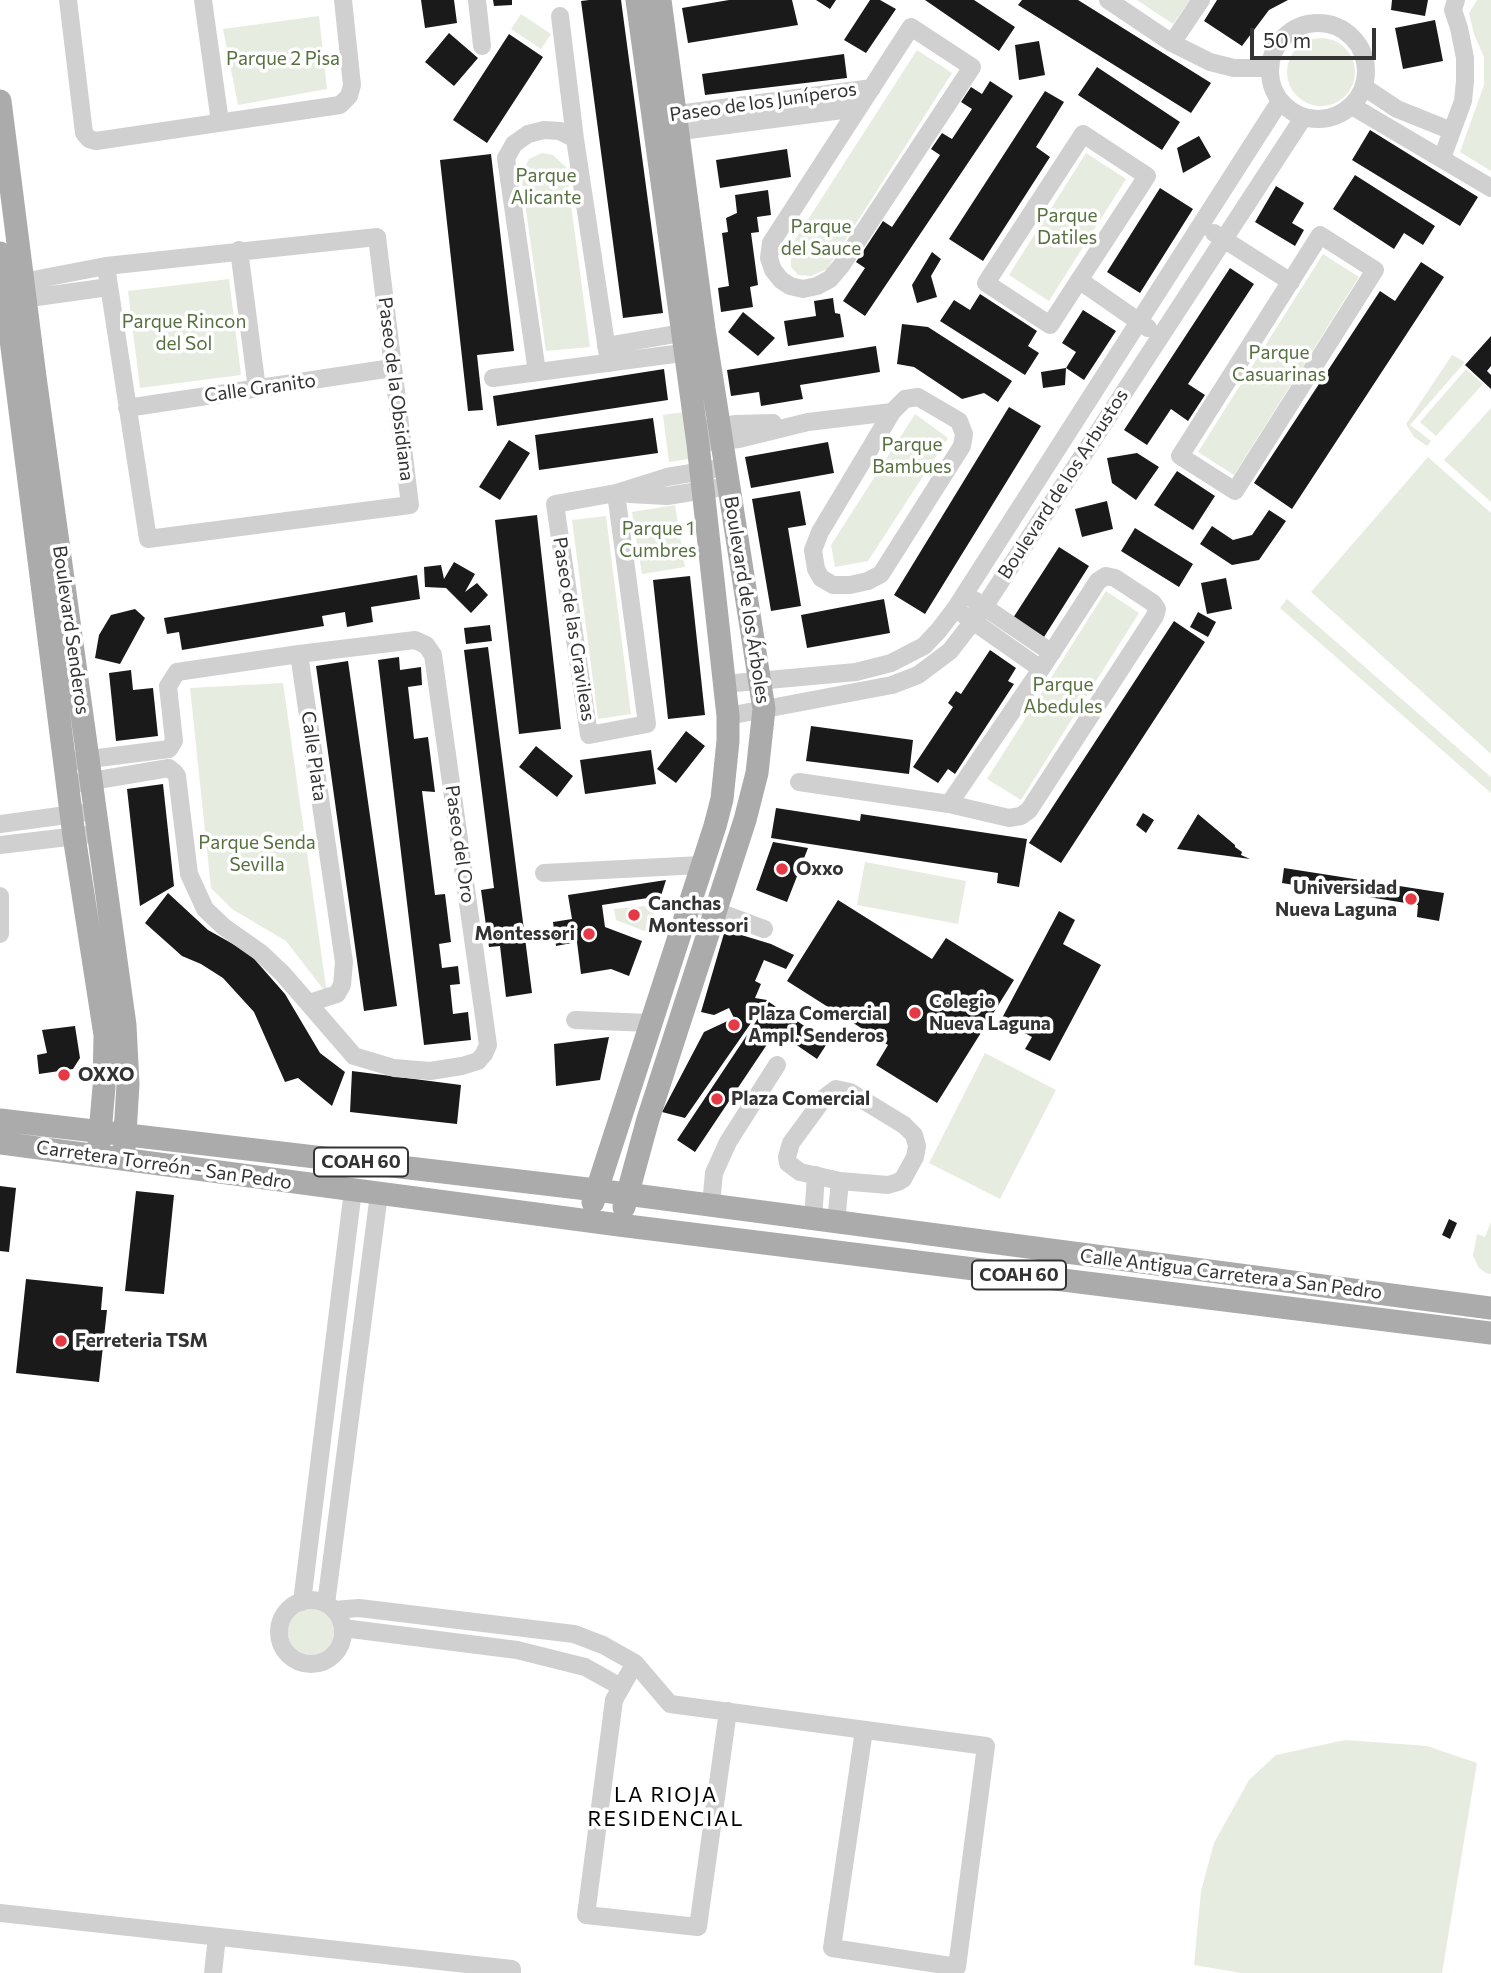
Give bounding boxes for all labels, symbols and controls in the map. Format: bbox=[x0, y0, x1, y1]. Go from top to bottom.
scale bar bbox=[1253, 14, 1379, 58]
text: 50 m bbox=[1263, 27, 1311, 52]
park label: Parque 2 Pisa bbox=[226, 48, 340, 70]
street label: Paseo de los Juníperos bbox=[668, 78, 858, 126]
park label: Parque Alicante bbox=[511, 165, 581, 209]
park label: Parque Datiles bbox=[1037, 205, 1097, 249]
park label: Parque del Sauce bbox=[781, 216, 861, 260]
street label: Paseo de la Obsidiana bbox=[373, 296, 419, 482]
park label: Parque Rincon del Sol bbox=[122, 311, 246, 355]
park label: Parque Casuarinas bbox=[1232, 342, 1326, 386]
street label: Calle Granito bbox=[203, 369, 317, 407]
street label: Boulevard de los Arbustos bbox=[993, 385, 1133, 583]
park label: Parque Bambues bbox=[872, 434, 952, 478]
street label: Boulevard de los Árboles bbox=[719, 495, 775, 705]
park label: Parque 1 Cumbres bbox=[619, 518, 697, 562]
street label: Paseo de las Gravileas bbox=[548, 535, 600, 723]
street label: Boulevard Senderos bbox=[48, 544, 94, 716]
park label: Parque Abedules bbox=[1023, 674, 1103, 718]
street label: Calle Plata bbox=[296, 710, 332, 802]
street label: Paseo del Oro bbox=[440, 783, 480, 905]
park label: Parque Senda Sevilla bbox=[198, 832, 316, 876]
place label: Oxxo bbox=[796, 858, 844, 880]
marker: Oxxo bbox=[774, 861, 790, 877]
place label: Universidad Nueva Laguna bbox=[1275, 877, 1397, 921]
marker: Universidad Nueva Laguna bbox=[1403, 891, 1419, 907]
place label: Canchas Montessori bbox=[648, 893, 749, 937]
marker: Canchas Montessori bbox=[626, 907, 642, 923]
place label: Montessori bbox=[474, 923, 575, 945]
marker: Montessori bbox=[581, 926, 597, 942]
place label: Colegio Nueva Laguna bbox=[929, 991, 1051, 1035]
place label: Plaza Comercial Ampl. Senderos bbox=[748, 1003, 887, 1047]
marker: Colegio Nueva Laguna bbox=[907, 1005, 923, 1021]
marker: Plaza Comercial Ampl. Senderos bbox=[726, 1017, 742, 1033]
place label: OXXO bbox=[78, 1064, 134, 1086]
marker: OXXO bbox=[56, 1067, 72, 1083]
place label: Plaza Comercial bbox=[731, 1088, 870, 1110]
marker: Plaza Comercial bbox=[709, 1091, 725, 1107]
street label: Carretera Torreón - San Pedro bbox=[35, 1136, 293, 1194]
road number: COAH 60 bbox=[314, 1148, 408, 1176]
street label: Calle Antigua Carretera a San Pedro bbox=[1079, 1244, 1383, 1304]
road number: COAH 60 bbox=[972, 1260, 1066, 1290]
place label: Ferreteria TSM bbox=[75, 1330, 208, 1352]
marker: Ferreteria TSM bbox=[53, 1333, 69, 1349]
district label: LA RIOJA RESIDENCIAL bbox=[589, 1782, 743, 1832]

